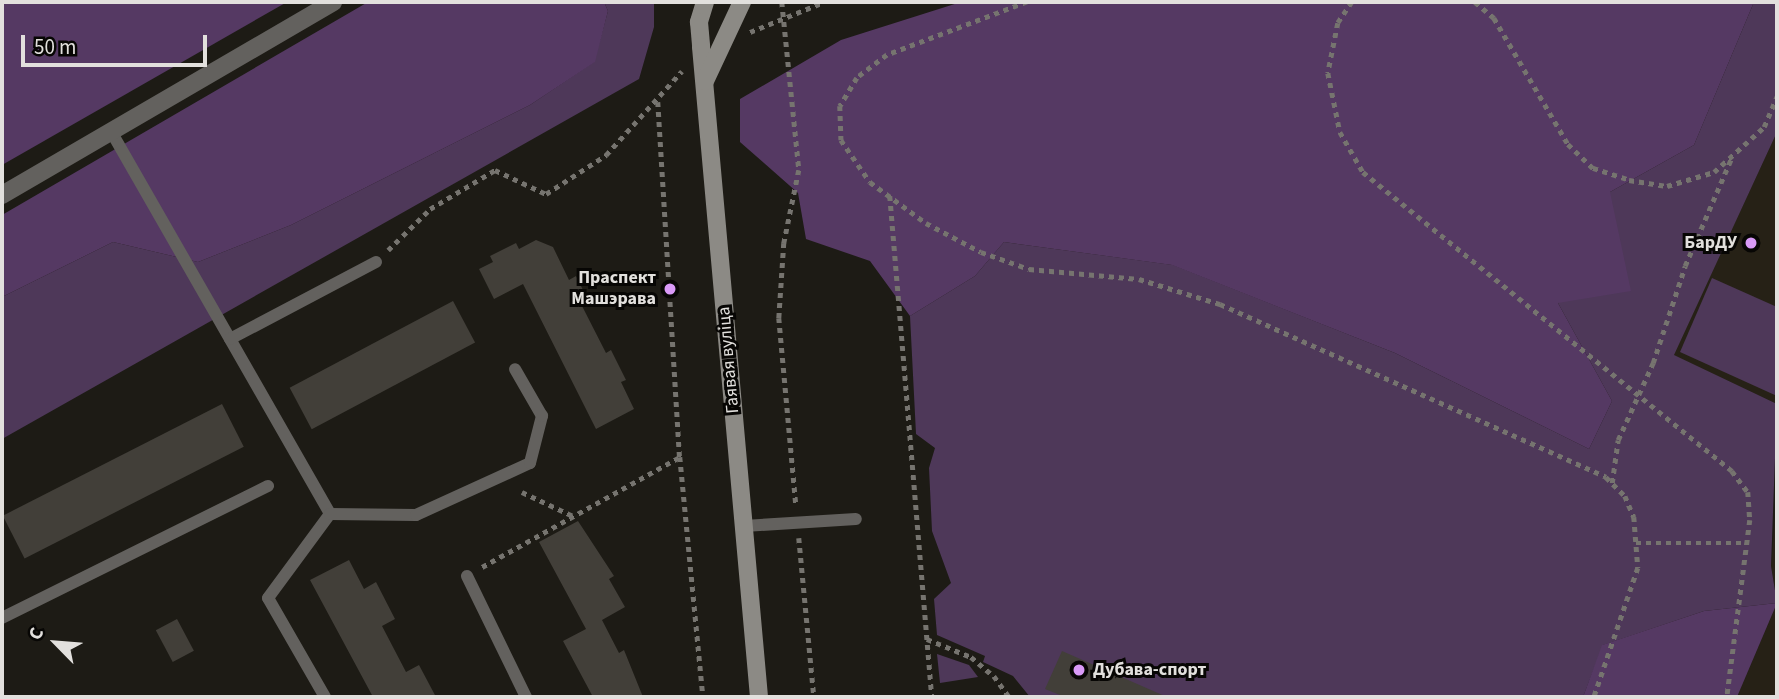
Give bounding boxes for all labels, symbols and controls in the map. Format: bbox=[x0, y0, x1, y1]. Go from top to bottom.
scale bar bbox=[24, 21, 210, 65]
text: 50 m bbox=[34, 32, 76, 62]
place label: БарДУ bbox=[1684, 232, 1737, 254]
marker: БарДУ bbox=[1743, 235, 1759, 251]
place label: Праспект Машэрава bbox=[571, 268, 656, 310]
marker: Праспект Машэрава bbox=[662, 281, 678, 297]
street label: Гаявая вуліца bbox=[714, 306, 744, 414]
north arrow bbox=[21, 608, 91, 678]
text: С bbox=[22, 623, 51, 645]
place label: Дубава-спорт bbox=[1093, 659, 1206, 681]
marker: Дубава-спорт bbox=[1071, 662, 1087, 678]

